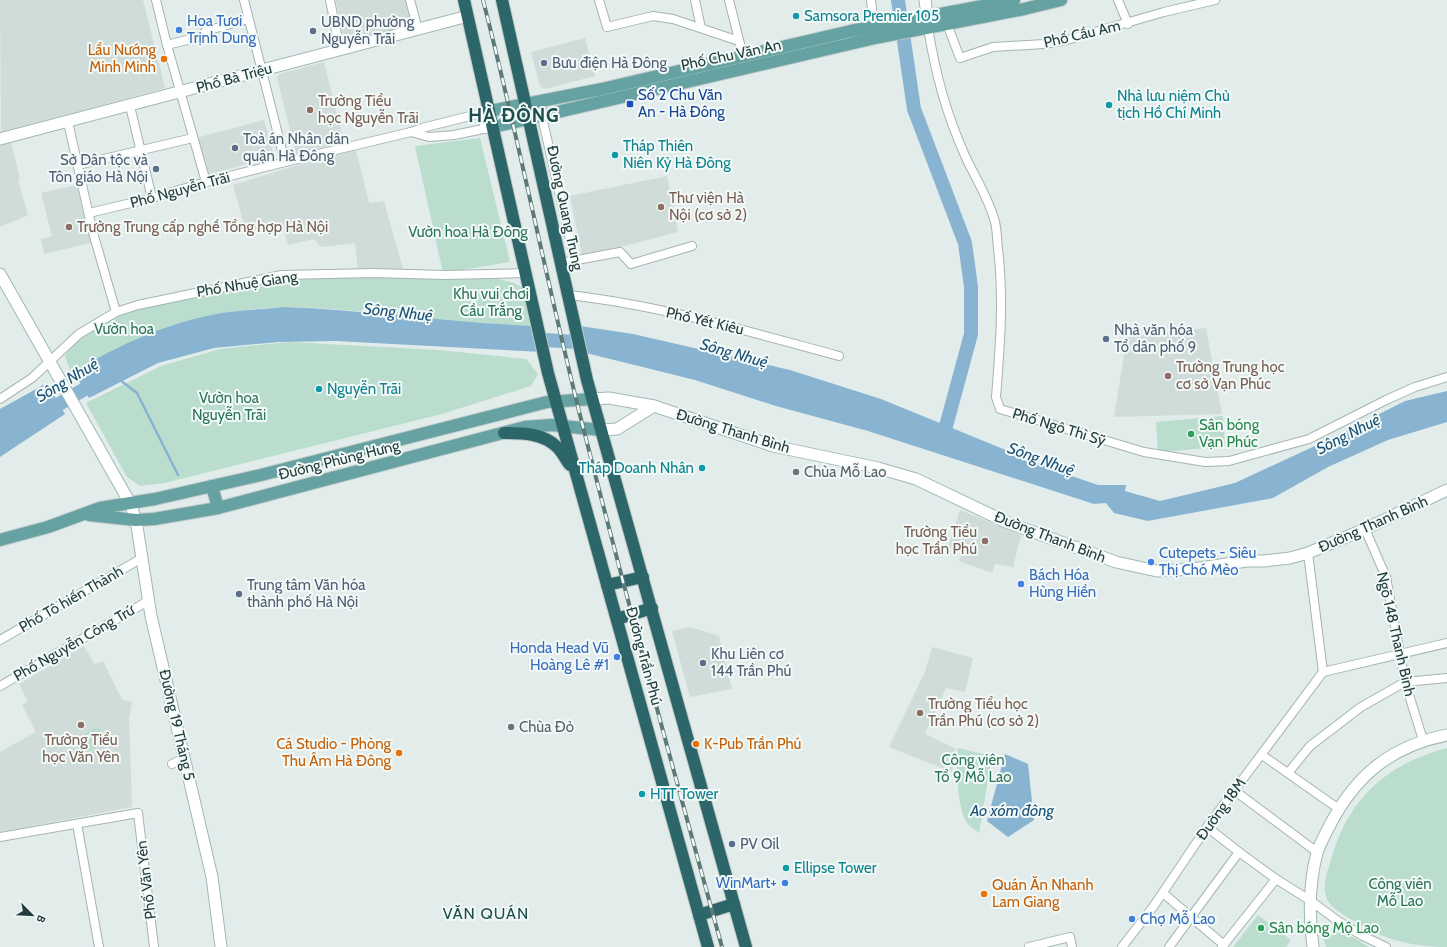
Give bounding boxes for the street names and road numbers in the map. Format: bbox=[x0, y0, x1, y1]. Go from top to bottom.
street label: Phố Cầu Am bbox=[1042, 16, 1122, 52]
street label: Phố Chu Văn An bbox=[679, 36, 783, 74]
street label: Phố Bà Triệu bbox=[194, 59, 274, 97]
street label: Đường Quang Trung bbox=[543, 144, 587, 273]
street label: Phố Nguyễn Trãi bbox=[128, 168, 232, 212]
street label: Phố Nhuệ Giang bbox=[195, 267, 299, 301]
street label: Phố Yết Kiêu bbox=[664, 303, 746, 339]
street label: Phố Ngô Thì Sỹ bbox=[1010, 404, 1108, 450]
street label: Đường Thanh Bình bbox=[674, 405, 792, 457]
street label: Đường Phùng Hưng bbox=[277, 436, 402, 484]
street label: Đường Thanh Bình bbox=[1315, 492, 1431, 556]
street label: Đường Thanh Bình bbox=[992, 507, 1108, 567]
street label: Phố Tô hiến Thành bbox=[16, 562, 126, 636]
street label: Ngõ 148 Thanh Bình bbox=[1373, 570, 1419, 698]
street label: Phố Nguyễn Công Trứ bbox=[10, 600, 139, 685]
street label: Đường Trần Phú bbox=[622, 605, 666, 707]
street label: Đường 19 Tháng 5 bbox=[155, 668, 199, 782]
street label: Đường 18M bbox=[1192, 774, 1250, 844]
street label: Phố Văn Yên bbox=[132, 840, 160, 920]

